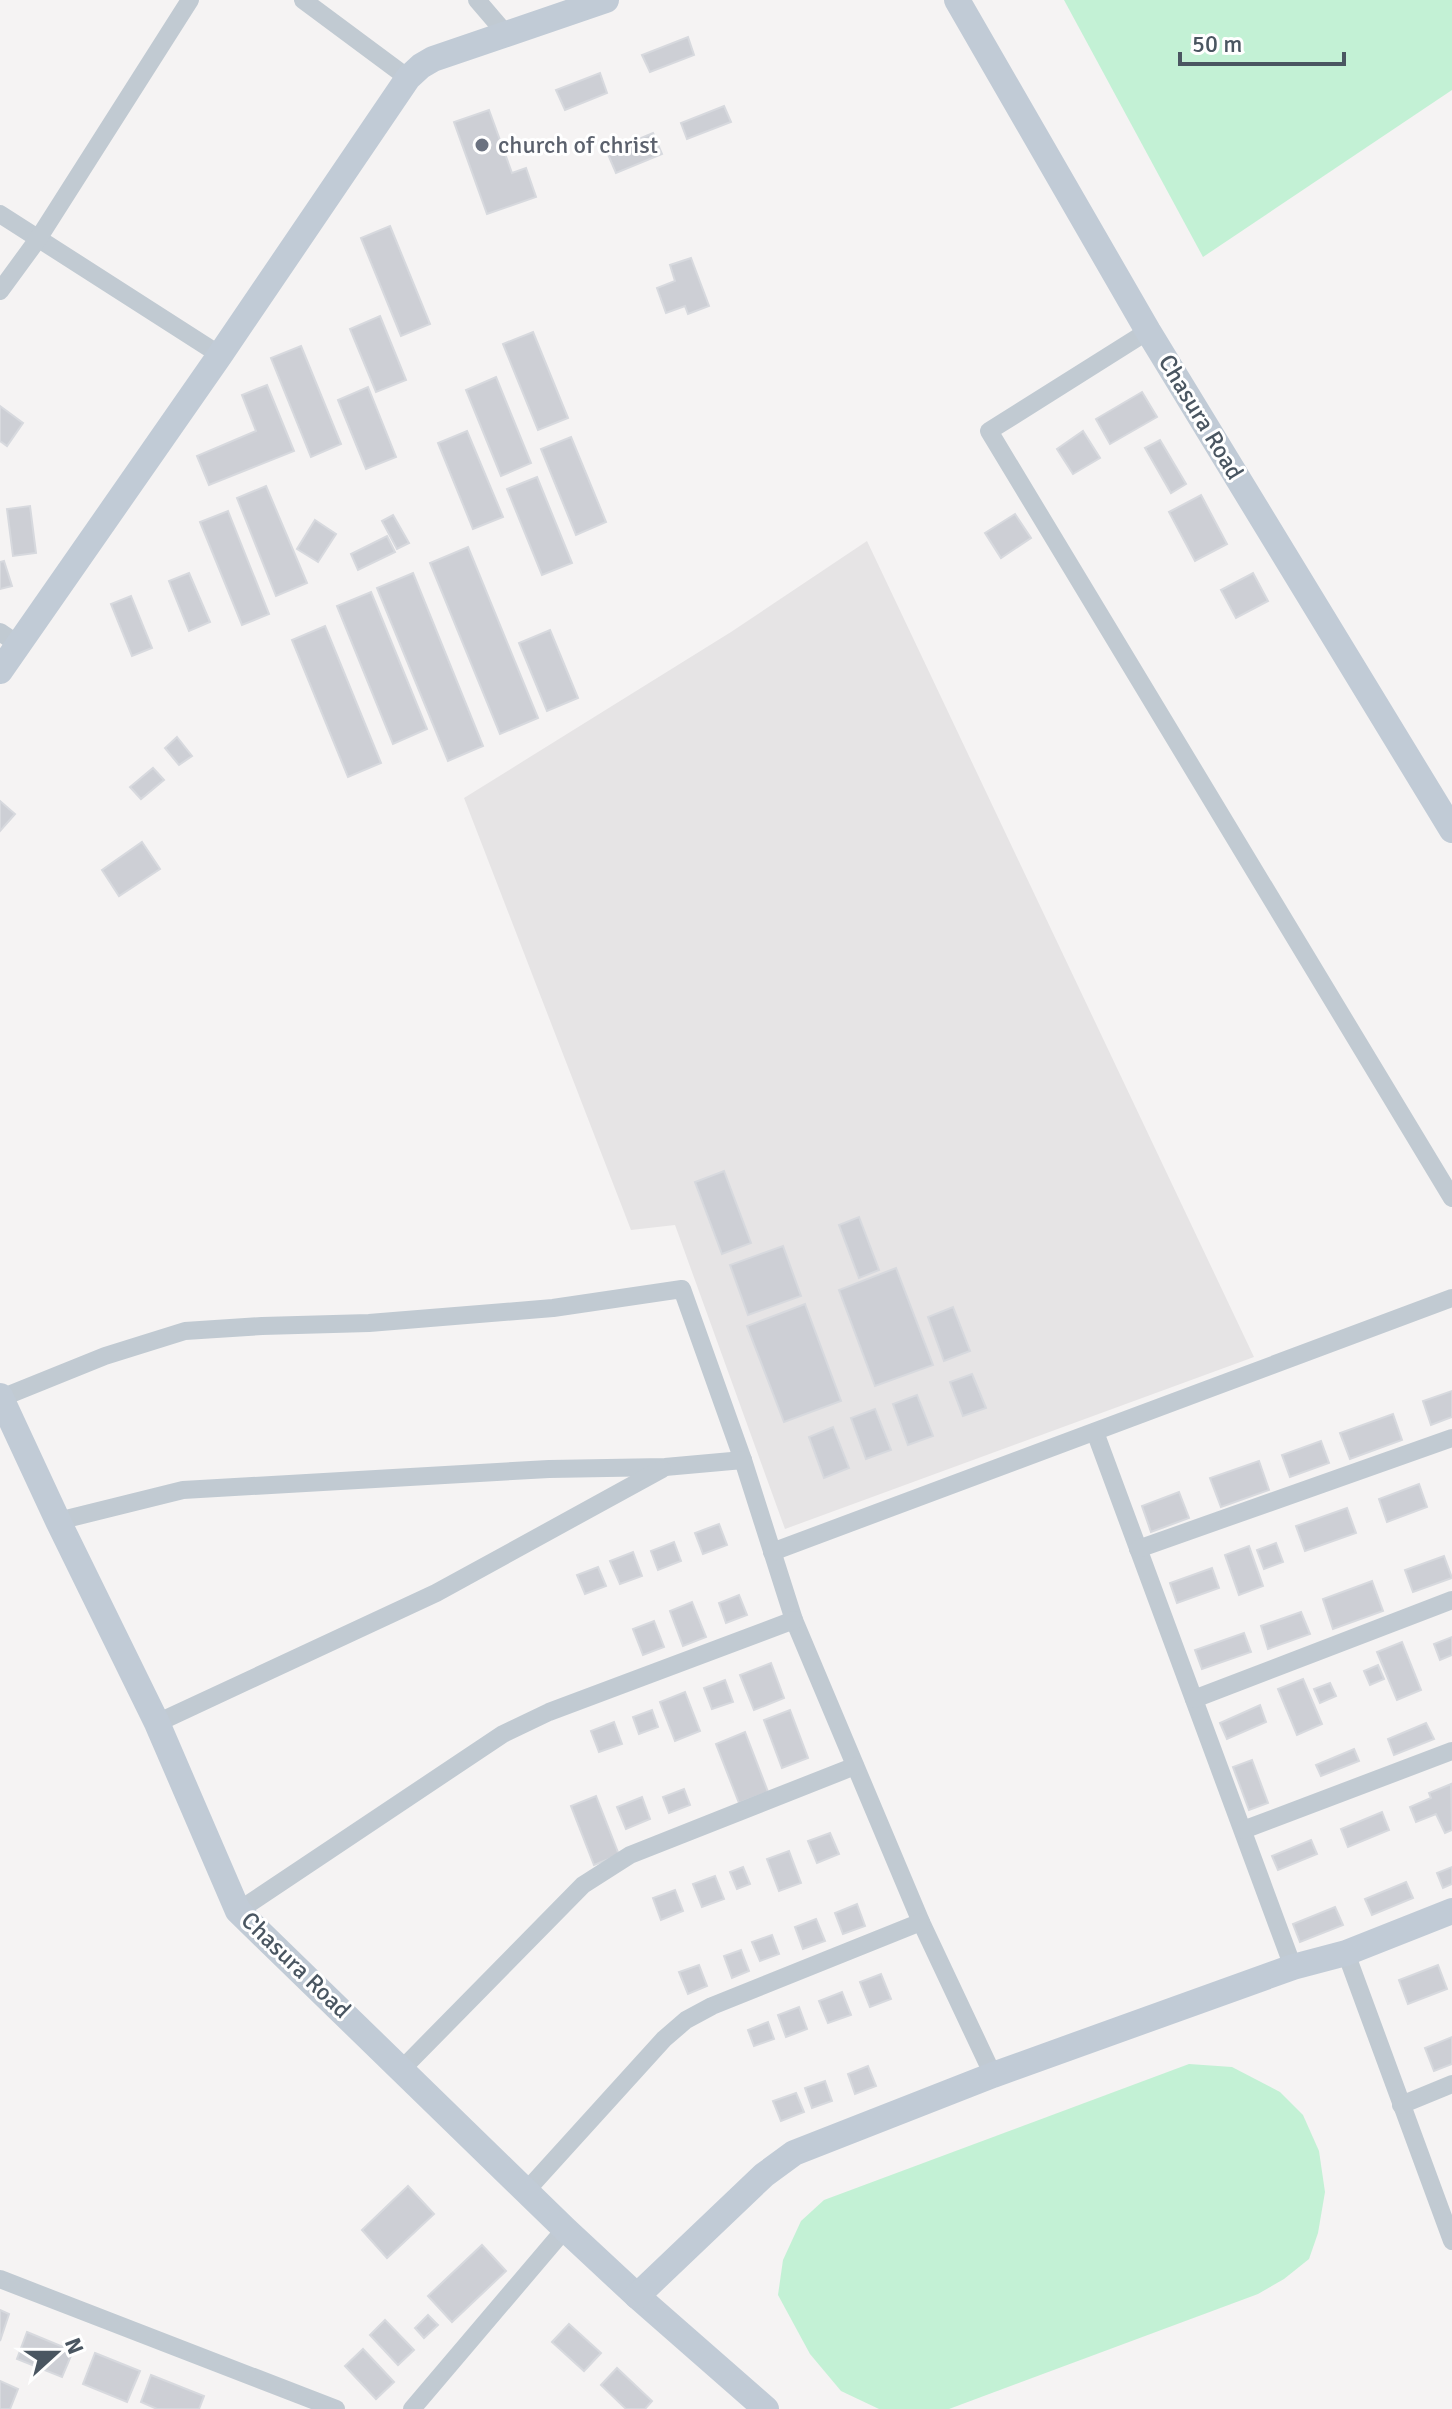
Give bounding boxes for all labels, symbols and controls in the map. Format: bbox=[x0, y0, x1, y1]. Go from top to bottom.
scale bar bbox=[1180, 16, 1344, 66]
text: 50 m bbox=[1192, 29, 1242, 59]
place label: church of christ bbox=[498, 130, 658, 160]
marker: church of christ bbox=[473, 136, 491, 154]
street label: Chasura Road bbox=[1152, 349, 1250, 485]
street label: Chasura Road bbox=[235, 1905, 357, 2025]
north arrow bbox=[16, 2313, 96, 2393]
text: N bbox=[59, 2334, 90, 2358]

